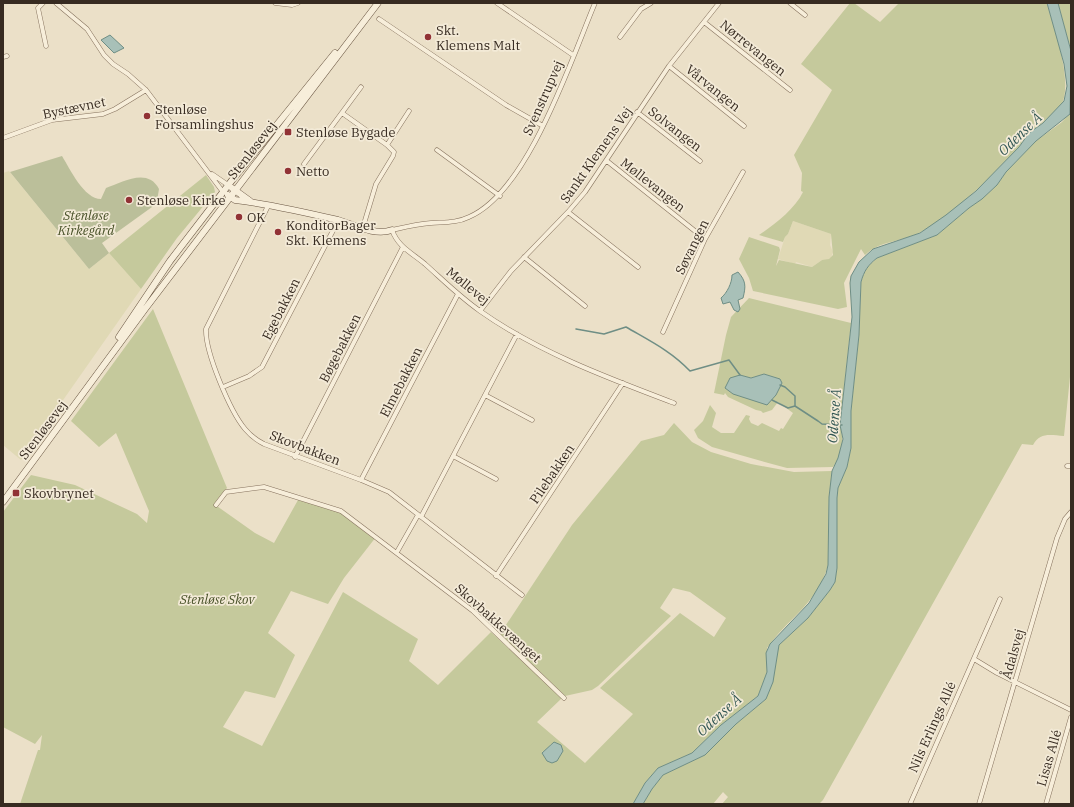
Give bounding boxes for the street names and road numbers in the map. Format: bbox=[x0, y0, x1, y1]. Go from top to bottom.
street label: Nørrevangen bbox=[716, 16, 790, 80]
street label: Svenstrupvej bbox=[519, 58, 567, 138]
street label: Vårvangen bbox=[682, 61, 744, 115]
street label: Bystævnet bbox=[41, 93, 107, 123]
street label: Sankt Klemens Vej bbox=[556, 103, 636, 207]
street label: Solvangen bbox=[645, 103, 705, 155]
street label: Stenløsevej bbox=[224, 117, 280, 183]
street label: Møllevangen bbox=[617, 154, 689, 216]
street label: Søvangen bbox=[671, 217, 713, 277]
street label: Møllevej bbox=[443, 263, 493, 309]
street label: Egebakken bbox=[258, 275, 304, 343]
street label: Bøgebakken bbox=[315, 311, 365, 385]
street label: Elmebakken bbox=[376, 344, 426, 420]
street label: Stenløsevej bbox=[15, 397, 71, 463]
street label: Skovbakken bbox=[267, 427, 343, 469]
street label: Pilebakken bbox=[526, 441, 578, 507]
street label: Skovbakkevænget bbox=[451, 580, 545, 667]
street label: Ådalsvej bbox=[998, 627, 1028, 681]
street label: Nils Erlings Allé bbox=[904, 679, 960, 775]
street label: Lisas Allé bbox=[1033, 728, 1065, 788]

